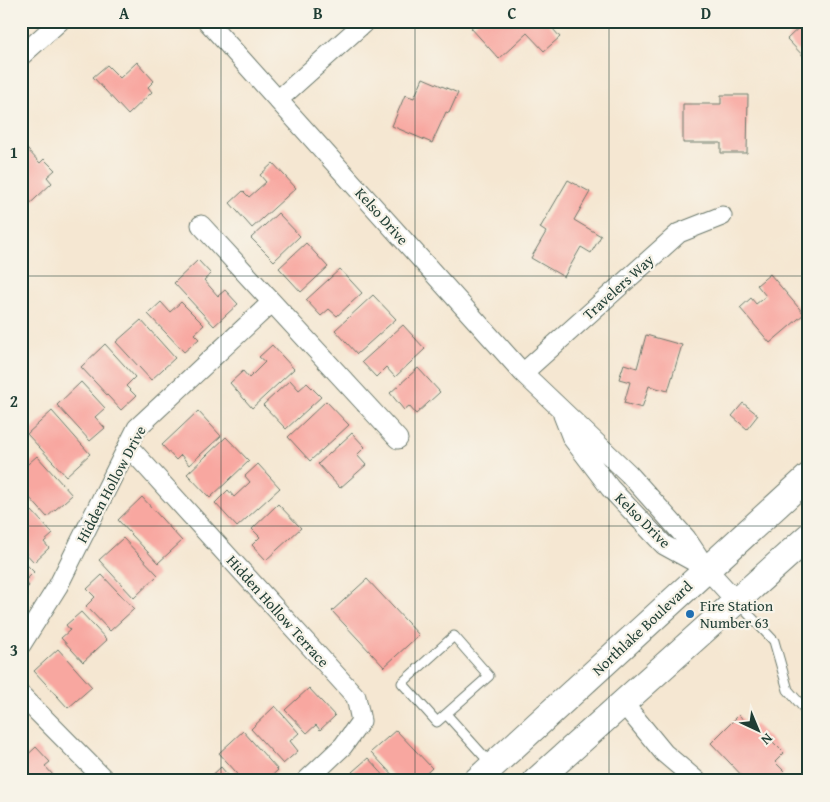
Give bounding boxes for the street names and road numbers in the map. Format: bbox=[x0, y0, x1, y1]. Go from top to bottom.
street label: Kelso Drive bbox=[351, 183, 413, 249]
street label: Travelers Way bbox=[578, 249, 658, 325]
street label: Hidden Hollow Drive bbox=[71, 422, 151, 546]
street label: Kelso Drive bbox=[611, 488, 675, 552]
street label: Hidden Hollow Terrace bbox=[222, 550, 334, 672]
street label: Northlake Boulevard bbox=[587, 576, 697, 680]

